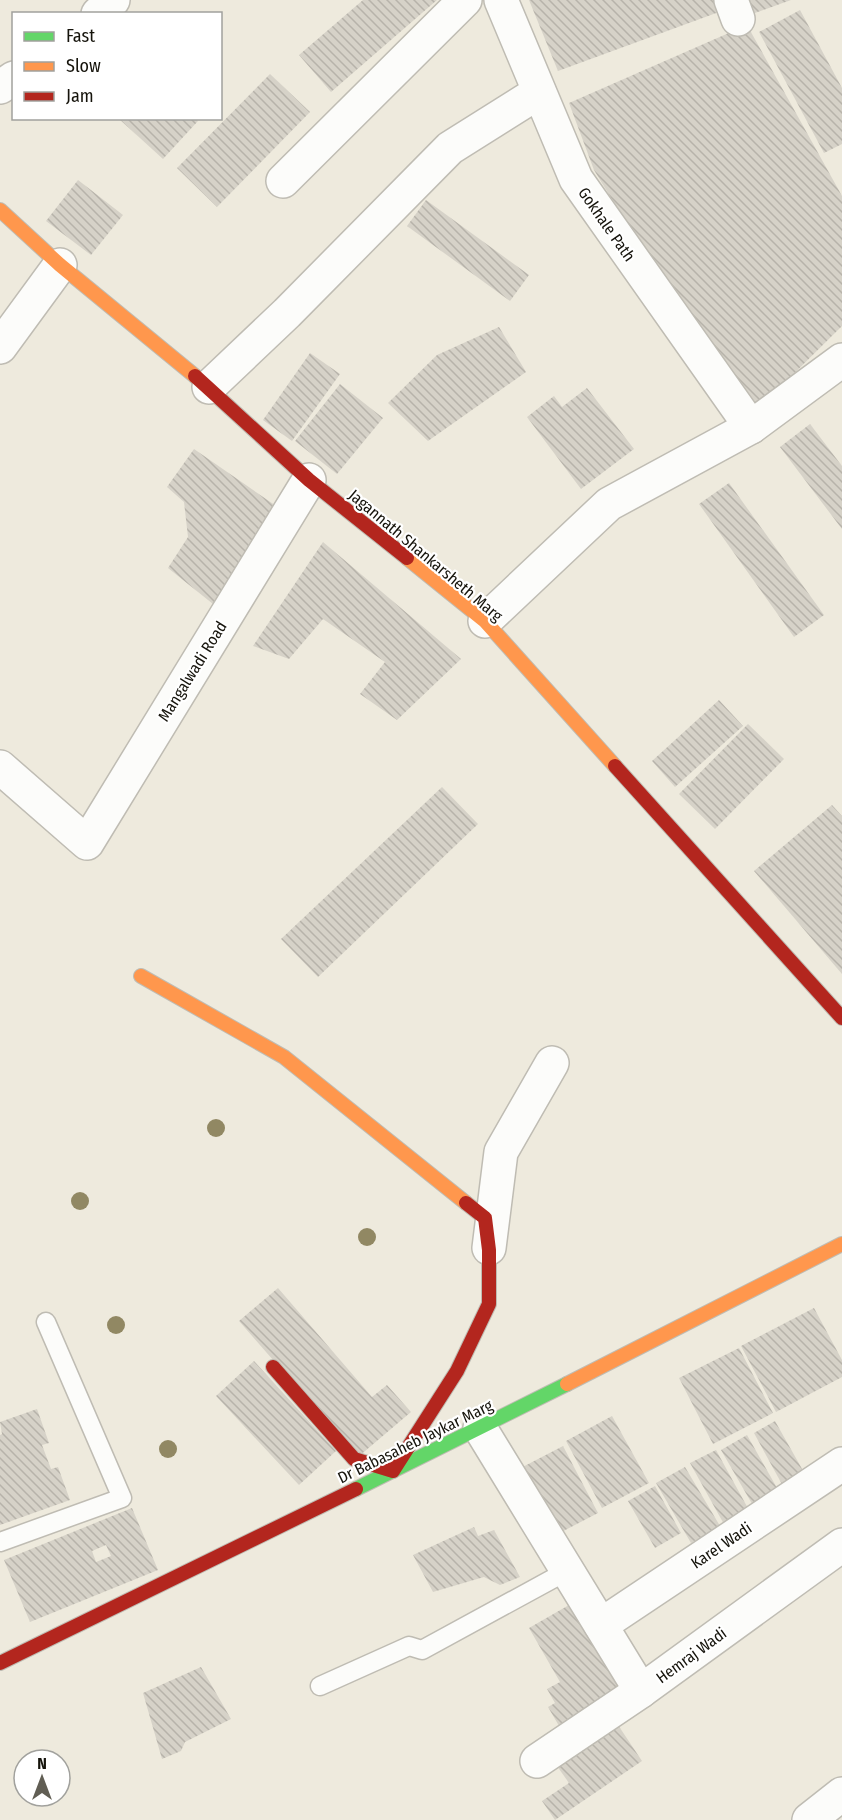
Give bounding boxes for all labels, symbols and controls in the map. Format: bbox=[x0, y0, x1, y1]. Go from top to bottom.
legend bbox=[12, 12, 222, 120]
text: Fast bbox=[66, 25, 95, 47]
text: Slow bbox=[66, 55, 101, 77]
text: Jam bbox=[66, 85, 94, 107]
street label: Gokhale Path bbox=[574, 184, 639, 265]
street label: Jagannath Shankarsheth Marg bbox=[345, 485, 507, 626]
street label: Mangalwadi Road bbox=[154, 618, 231, 725]
street label: Dr Babasaheb Jaykar Marg bbox=[335, 1395, 496, 1487]
street label: Karel Wadi bbox=[687, 1518, 755, 1573]
street label: Hemraj Wadi bbox=[652, 1623, 730, 1687]
north arrow bbox=[12, 1748, 72, 1808]
text: N bbox=[37, 1754, 47, 1773]

